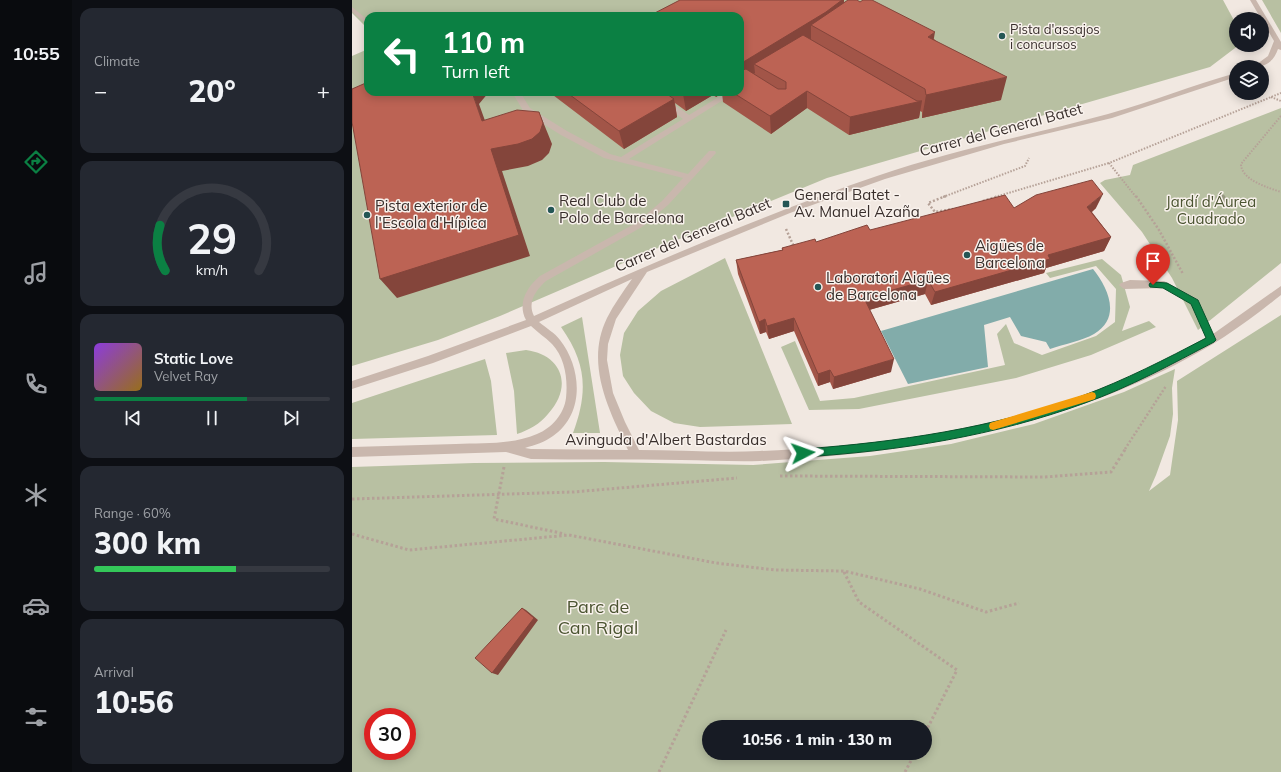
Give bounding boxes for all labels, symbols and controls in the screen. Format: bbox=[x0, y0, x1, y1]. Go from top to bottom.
map controls bbox=[1229, 12, 1269, 100]
button: sound bbox=[1229, 12, 1269, 52]
place label: Pista d'assajos i concursos bbox=[1010, 21, 1100, 52]
text: 110 m bbox=[442, 25, 525, 60]
icon: left bbox=[376, 28, 428, 80]
marker: Pista d'assajos i concursos bbox=[997, 31, 1007, 41]
text: 10:55 bbox=[12, 42, 60, 65]
text: Climate bbox=[94, 53, 140, 69]
text: Turn left bbox=[442, 60, 510, 83]
button: layers bbox=[1229, 60, 1269, 100]
text: 20° bbox=[188, 72, 236, 110]
text: − bbox=[94, 77, 107, 105]
text: + bbox=[317, 77, 330, 105]
street label: Carrer del General Batet bbox=[917, 99, 1084, 160]
icon: directions bbox=[22, 148, 50, 176]
place label: General Batet - Av. Manuel Azaña bbox=[794, 185, 920, 221]
place label: Real Club de Polo de Barcelona bbox=[559, 191, 684, 227]
park label: Jardí d'Áurea Cuadrado bbox=[1166, 192, 1256, 228]
street label: Carrer del General Batet bbox=[612, 193, 774, 276]
place label: Pista exterior de l'Escola d'Hípica bbox=[375, 196, 487, 232]
marker: General Batet - Av. Manuel Azaña bbox=[781, 199, 791, 209]
marker: Real Club de Polo de Barcelona bbox=[546, 205, 556, 215]
marker: Pista exterior de l'Escola d'Hípica bbox=[362, 210, 372, 220]
text: 29 bbox=[187, 212, 237, 264]
place label: Aigües de Barcelona bbox=[975, 236, 1045, 272]
pin bbox=[1136, 244, 1170, 285]
marker: Aigües de Barcelona bbox=[962, 250, 972, 260]
icon: arrive bbox=[1142, 250, 1164, 272]
icon: music bbox=[22, 259, 50, 287]
text: km/h bbox=[196, 261, 228, 279]
place label: Laboratori Aigües de Barcelona bbox=[826, 268, 950, 304]
marker: Laboratori Aigües de Barcelona bbox=[813, 282, 823, 292]
text: Static Love bbox=[154, 349, 233, 368]
text: Velvet Ray bbox=[154, 368, 218, 384]
icon: phone bbox=[22, 370, 50, 398]
icon: previous bbox=[122, 407, 144, 429]
icon: pause bbox=[201, 407, 223, 429]
icon: next bbox=[280, 407, 302, 429]
street label: Avinguda d'Albert Bastardas bbox=[565, 430, 767, 449]
position arrow bbox=[782, 432, 824, 474]
icon: climate bbox=[22, 481, 50, 509]
text: Range · 60% bbox=[94, 505, 171, 521]
text: 300 km bbox=[94, 524, 201, 562]
icon: car bbox=[22, 592, 50, 620]
park label: Parc de Can Rigal bbox=[558, 595, 638, 639]
text: Arrival bbox=[94, 664, 134, 680]
text: 10:56 bbox=[94, 683, 174, 721]
icon: filters bbox=[22, 703, 50, 731]
speed limit sign: 30 bbox=[364, 708, 416, 760]
text: 10:56 · 1 min · 130 m bbox=[742, 730, 892, 749]

